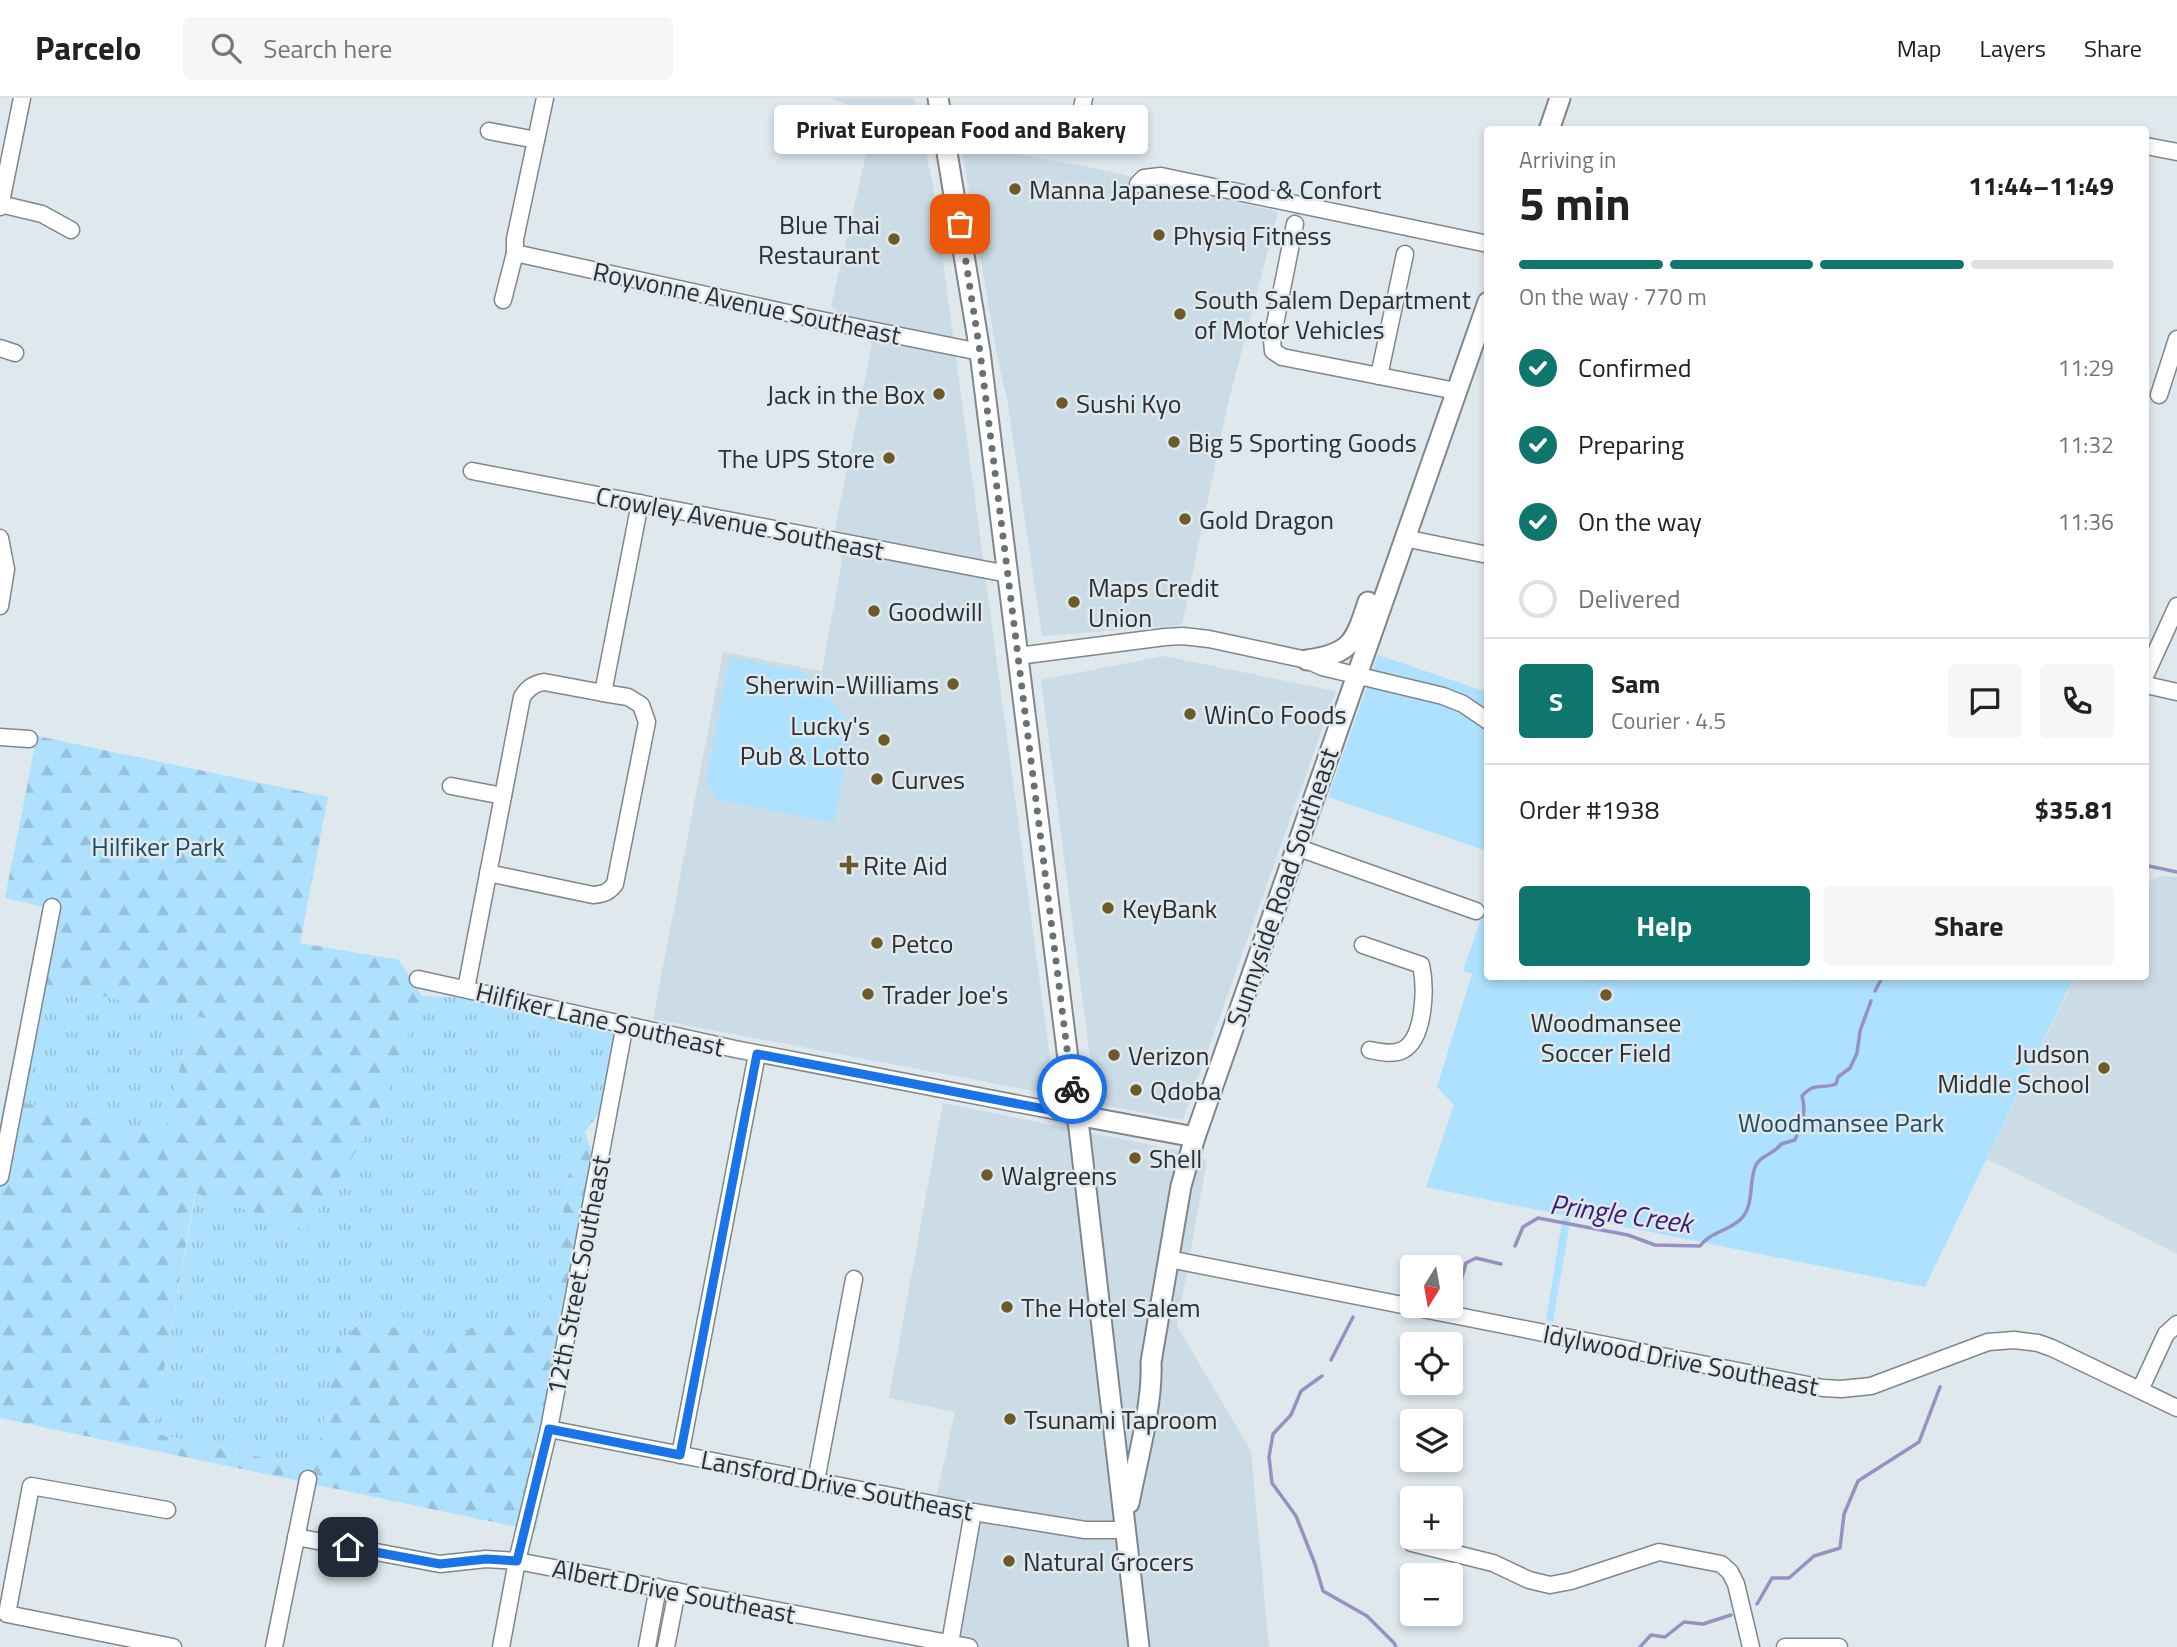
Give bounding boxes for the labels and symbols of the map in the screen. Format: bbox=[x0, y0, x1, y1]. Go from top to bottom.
callout: Privat European Food and Bakery bbox=[773, 105, 1147, 154]
place label: Manna Japanese Food & Confort bbox=[1029, 170, 1381, 209]
marker: Manna Japanese Food & Confort bbox=[1007, 181, 1023, 197]
pin bbox=[930, 194, 990, 254]
place label: Blue Thai Restaurant bbox=[758, 205, 880, 274]
place label: Physiq Fitness bbox=[1173, 216, 1332, 255]
marker: Physiq Fitness bbox=[1151, 227, 1167, 243]
marker: Blue Thai Restaurant bbox=[886, 231, 902, 247]
street label: Royvonne Avenue Southeast bbox=[590, 251, 904, 355]
place label: South Salem Department of Motor Vehicles bbox=[1194, 280, 1471, 349]
marker: South Salem Department of Motor Vehicles bbox=[1172, 306, 1188, 322]
place label: Jack in the Box bbox=[766, 375, 925, 414]
place label: Sushi Kyo bbox=[1076, 384, 1182, 423]
marker: Jack in the Box bbox=[931, 386, 947, 402]
marker: Sushi Kyo bbox=[1054, 395, 1070, 411]
place label: Big 5 Sporting Goods bbox=[1188, 423, 1417, 462]
marker: Big 5 Sporting Goods bbox=[1166, 434, 1182, 450]
place label: The UPS Store bbox=[718, 439, 875, 478]
marker: The UPS Store bbox=[881, 450, 897, 466]
street label: Crowley Avenue Southeast bbox=[593, 476, 887, 570]
place label: Gold Dragon bbox=[1199, 500, 1334, 539]
marker: Gold Dragon bbox=[1177, 511, 1193, 527]
place label: Maps Credit Union bbox=[1088, 568, 1219, 637]
place label: Goodwill bbox=[888, 592, 983, 631]
marker: Maps Credit Union bbox=[1066, 594, 1082, 610]
marker: Goodwill bbox=[866, 603, 882, 619]
place label: Sherwin-Williams bbox=[745, 665, 939, 704]
marker: Sherwin-Williams bbox=[945, 676, 961, 692]
place label: WinCo Foods bbox=[1204, 695, 1347, 734]
place label: Lucky's Pub & Lotto bbox=[740, 706, 870, 775]
marker: WinCo Foods bbox=[1182, 706, 1198, 722]
marker: Lucky's Pub & Lotto bbox=[876, 732, 892, 748]
street label: Sunnyside Road Southeast bbox=[1216, 742, 1348, 1032]
place label: Curves bbox=[891, 760, 965, 799]
marker: Curves bbox=[869, 771, 885, 787]
park label: Hilfiker Park bbox=[91, 827, 225, 866]
place label: Rite Aid bbox=[863, 846, 948, 885]
marker: Rite Aid bbox=[841, 857, 857, 873]
place label: KeyBank bbox=[1122, 889, 1217, 928]
marker: KeyBank bbox=[1100, 900, 1116, 916]
place label: Petco bbox=[891, 924, 953, 963]
marker: Petco bbox=[869, 935, 885, 951]
street label: Hilfiker Lane Southeast bbox=[472, 971, 728, 1067]
place label: Trader Joe's bbox=[882, 975, 1008, 1014]
marker: Trader Joe's bbox=[860, 986, 876, 1002]
marker: Woodmansee Soccer Field bbox=[1598, 987, 1614, 1003]
place label: Woodmansee Soccer Field bbox=[1531, 1003, 1681, 1072]
place label: Judson Middle School bbox=[1937, 1034, 2090, 1103]
place label: Verizon bbox=[1128, 1036, 1210, 1075]
marker: Verizon bbox=[1106, 1047, 1122, 1063]
courier bbox=[1037, 1054, 1107, 1124]
marker: Judson Middle School bbox=[2096, 1060, 2112, 1076]
place label: Qdoba bbox=[1150, 1071, 1221, 1110]
marker: Qdoba bbox=[1128, 1082, 1144, 1098]
park label: Woodmansee Park bbox=[1738, 1103, 1944, 1142]
place label: Shell bbox=[1149, 1139, 1202, 1178]
marker: Shell bbox=[1127, 1150, 1143, 1166]
street label: 12th Street Southeast bbox=[536, 1152, 620, 1398]
place label: Walgreens bbox=[1001, 1156, 1117, 1195]
marker: Walgreens bbox=[979, 1167, 995, 1183]
water label: Pringle Creek bbox=[1547, 1182, 1698, 1245]
north arrow bbox=[1400, 1255, 1463, 1318]
place label: The Hotel Salem bbox=[1021, 1288, 1201, 1327]
marker: The Hotel Salem bbox=[999, 1299, 1015, 1315]
street label: Idylwood Drive Southeast bbox=[1540, 1314, 1822, 1406]
place label: Tsunami Taproom bbox=[1024, 1400, 1217, 1439]
marker: Tsunami Taproom bbox=[1002, 1411, 1018, 1427]
street label: Lansford Drive Southeast bbox=[698, 1439, 976, 1531]
pin bbox=[318, 1517, 378, 1577]
place label: Natural Grocers bbox=[1023, 1542, 1194, 1581]
street label: Albert Drive Southeast bbox=[549, 1548, 799, 1634]
marker: Natural Grocers bbox=[1001, 1553, 1017, 1569]

